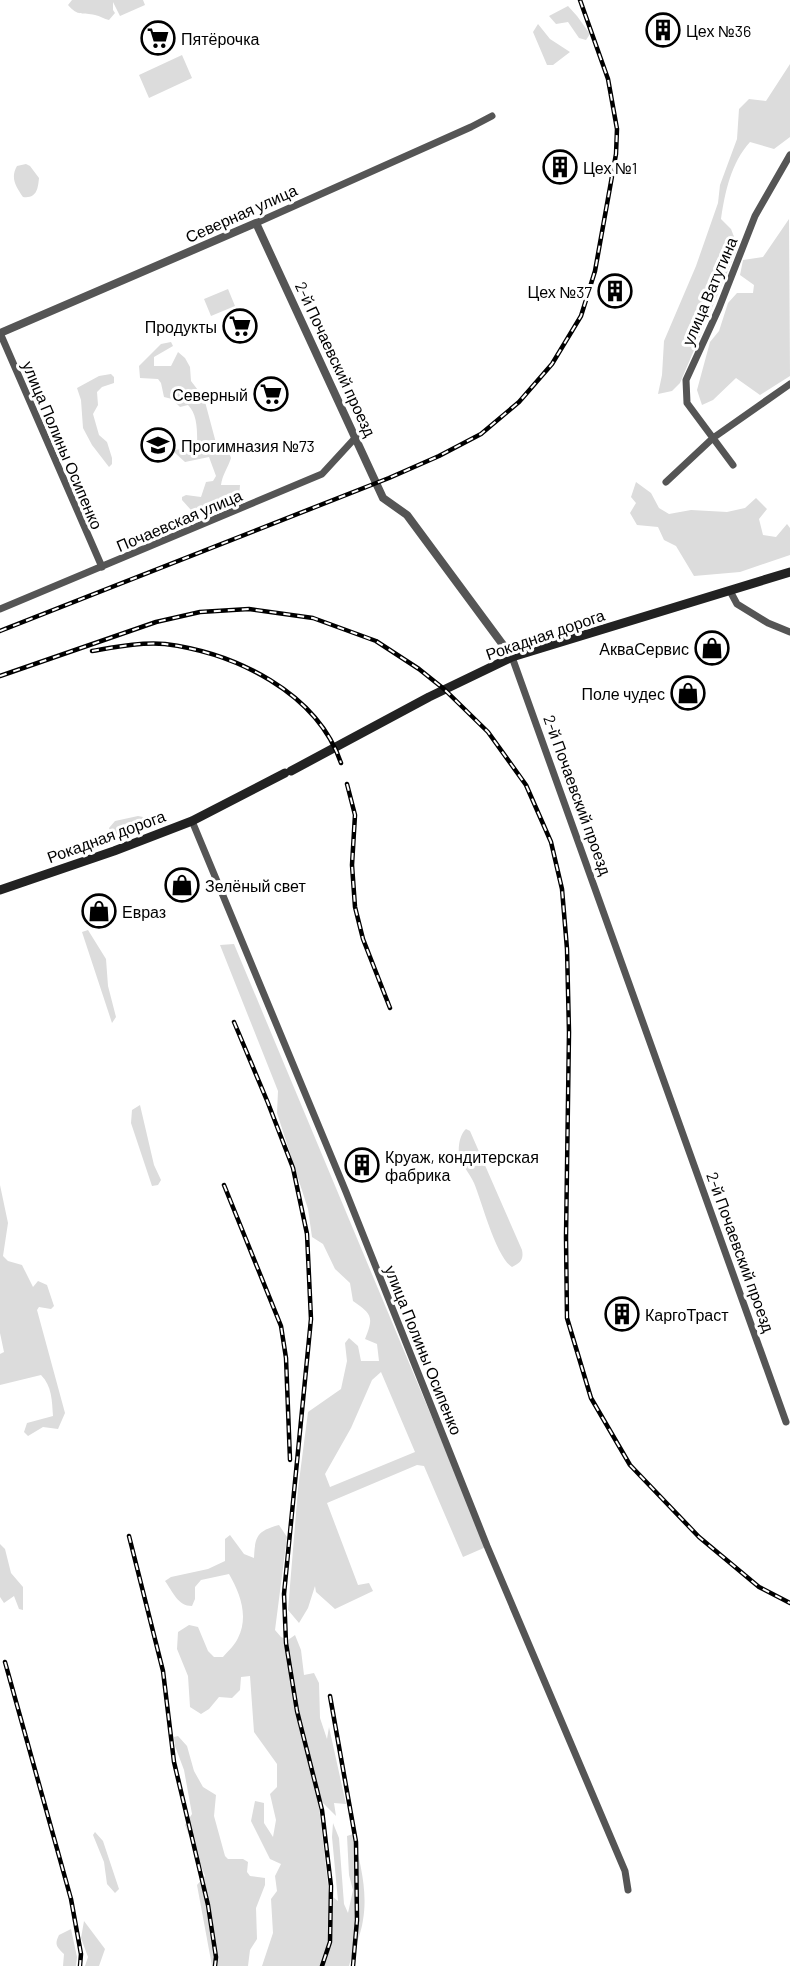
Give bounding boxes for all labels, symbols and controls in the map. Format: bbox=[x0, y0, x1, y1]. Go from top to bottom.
building icon: Цех №36 bbox=[645, 12, 681, 48]
supermarket icon: Пятёрочка bbox=[140, 20, 176, 56]
place label: Цех №36 bbox=[686, 21, 751, 40]
place label: Пятёрочка bbox=[181, 29, 260, 48]
building icon: Цех №1 bbox=[542, 149, 578, 185]
place label: Цех №1 bbox=[583, 158, 637, 177]
street label: Северная улица bbox=[182, 180, 300, 246]
street label: улица Ватутина bbox=[678, 234, 740, 348]
building icon: Цех №37 bbox=[597, 273, 633, 309]
street label: 2-й Почаевский проезд bbox=[292, 278, 381, 440]
place label: Цех №37 bbox=[527, 282, 592, 301]
supermarket icon: Продукты bbox=[222, 308, 258, 344]
place label: Продукты bbox=[145, 317, 217, 336]
street label: улица Полины Осипенко bbox=[19, 358, 107, 532]
supermarket icon: Северный bbox=[253, 376, 289, 412]
place label: Северный bbox=[172, 385, 248, 404]
school or university icon: Прогимназия №73 bbox=[140, 427, 176, 463]
place label: Прогимназия №73 bbox=[181, 436, 315, 455]
street label: Почаевская улица bbox=[113, 485, 245, 555]
street label: Рокадная дорога bbox=[483, 605, 607, 663]
shop icon: АкваСервис bbox=[694, 630, 730, 666]
place label: АкваСервис bbox=[599, 639, 689, 658]
shop icon: Поле чудес bbox=[670, 675, 706, 711]
place label: Поле чудес bbox=[581, 684, 665, 703]
street label: 2-й Почаевский проезд bbox=[540, 712, 616, 878]
street label: Рокадная дорога bbox=[44, 806, 168, 866]
shop icon: Зелёный свет bbox=[164, 867, 200, 903]
place label: Зелёный свет bbox=[205, 876, 306, 895]
shop icon: Евраз bbox=[81, 893, 117, 929]
place label: Евраз bbox=[122, 902, 166, 921]
building icon: Круаж, кондитерская фабрика bbox=[344, 1147, 380, 1183]
place label: Круаж, кондитерская фабрика bbox=[385, 1147, 539, 1184]
street label: 2-й Почаевский проезд bbox=[703, 1169, 779, 1335]
street label: улица Полины Осипенко bbox=[381, 1263, 467, 1438]
building icon: КаргоТраст bbox=[604, 1296, 640, 1332]
place label: КаргоТраст bbox=[645, 1305, 729, 1324]

